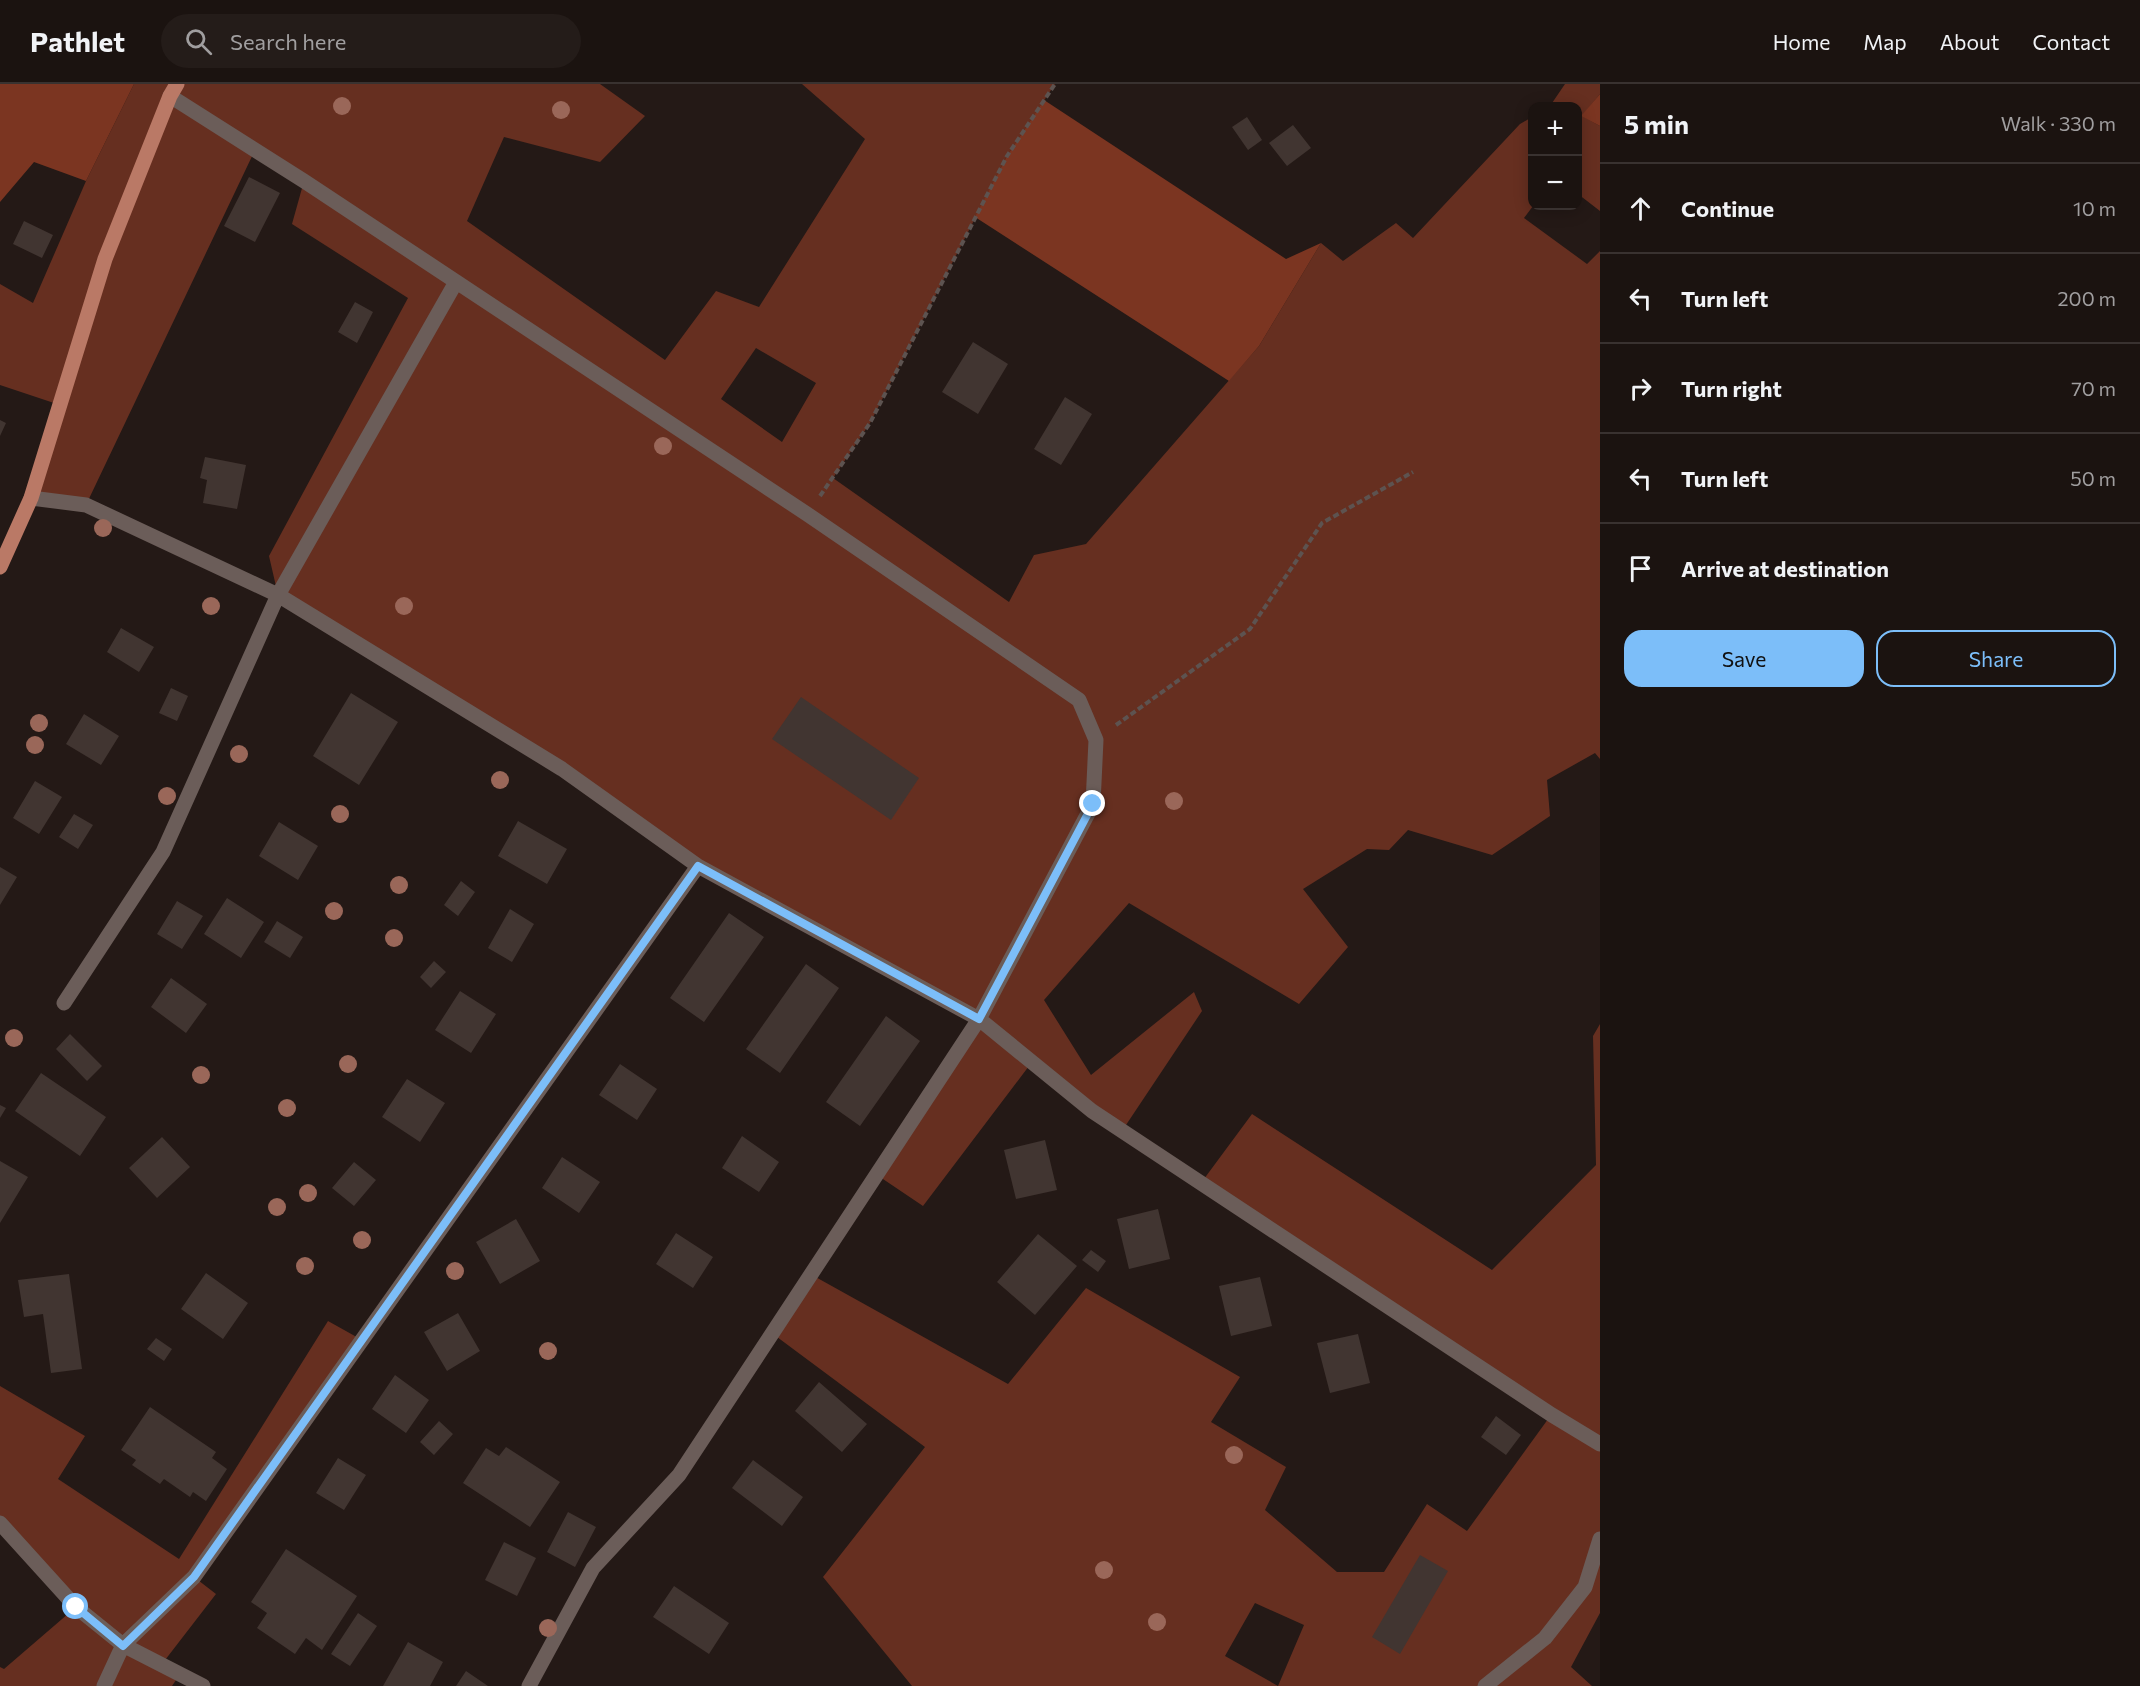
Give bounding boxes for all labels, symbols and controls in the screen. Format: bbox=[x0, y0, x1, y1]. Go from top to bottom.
search box bbox=[161, 14, 581, 68]
text: Pathlet bbox=[30, 24, 125, 58]
icon: search bbox=[182, 25, 215, 58]
text: Search here bbox=[230, 28, 346, 55]
text: Home bbox=[1773, 29, 1830, 54]
text: Map bbox=[1863, 29, 1907, 54]
text: About bbox=[1940, 29, 1999, 54]
text: Contact bbox=[2032, 29, 2110, 54]
map controls bbox=[1528, 102, 1582, 210]
button: + bbox=[1528, 102, 1582, 156]
text: 5 min bbox=[1624, 108, 1689, 139]
text: Walk · 330 m bbox=[2001, 111, 2116, 135]
button: − bbox=[1528, 156, 1582, 210]
icon: ahead bbox=[1624, 192, 1657, 225]
text: Continue bbox=[1681, 195, 1774, 222]
text: 10 m bbox=[2073, 196, 2116, 220]
icon: left bbox=[1624, 282, 1657, 315]
text: Turn left bbox=[1681, 285, 1768, 312]
text: 200 m bbox=[2058, 286, 2116, 310]
icon: right bbox=[1624, 372, 1657, 405]
text: Turn right bbox=[1681, 375, 1782, 402]
text: 70 m bbox=[2071, 376, 2116, 400]
icon: left bbox=[1624, 462, 1657, 495]
text: Turn left bbox=[1681, 465, 1768, 492]
text: 50 m bbox=[2070, 466, 2116, 490]
icon: arrive bbox=[1624, 552, 1657, 585]
text: Arrive at destination bbox=[1681, 555, 1889, 582]
button: Save bbox=[1624, 630, 1864, 687]
button: Share bbox=[1876, 630, 2116, 687]
route end bbox=[1079, 790, 1105, 816]
route start bbox=[62, 1593, 88, 1619]

